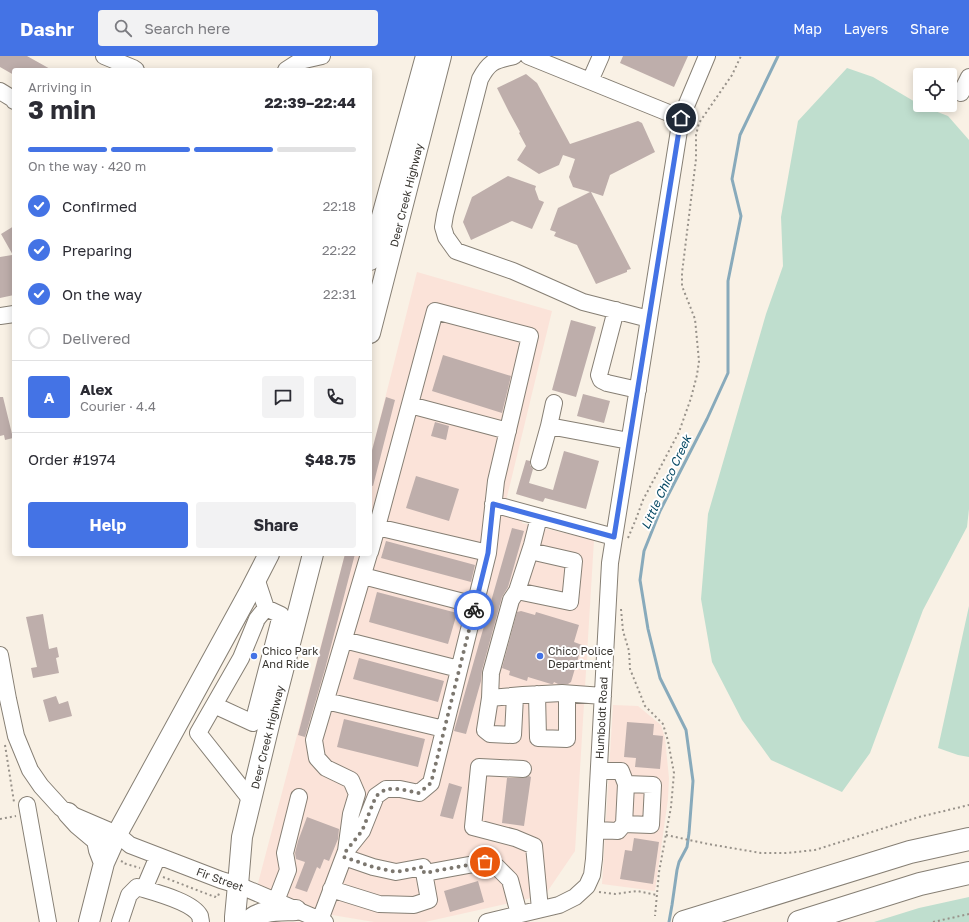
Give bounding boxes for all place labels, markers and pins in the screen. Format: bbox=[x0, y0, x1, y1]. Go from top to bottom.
pin bbox=[664, 101, 698, 135]
place label: Chico Park And Ride bbox=[262, 644, 318, 670]
place label: Chico Police Department bbox=[548, 644, 613, 670]
marker: Chico Park And Ride bbox=[249, 651, 259, 661]
marker: Chico Police Department bbox=[535, 651, 545, 661]
pin bbox=[468, 845, 502, 879]

